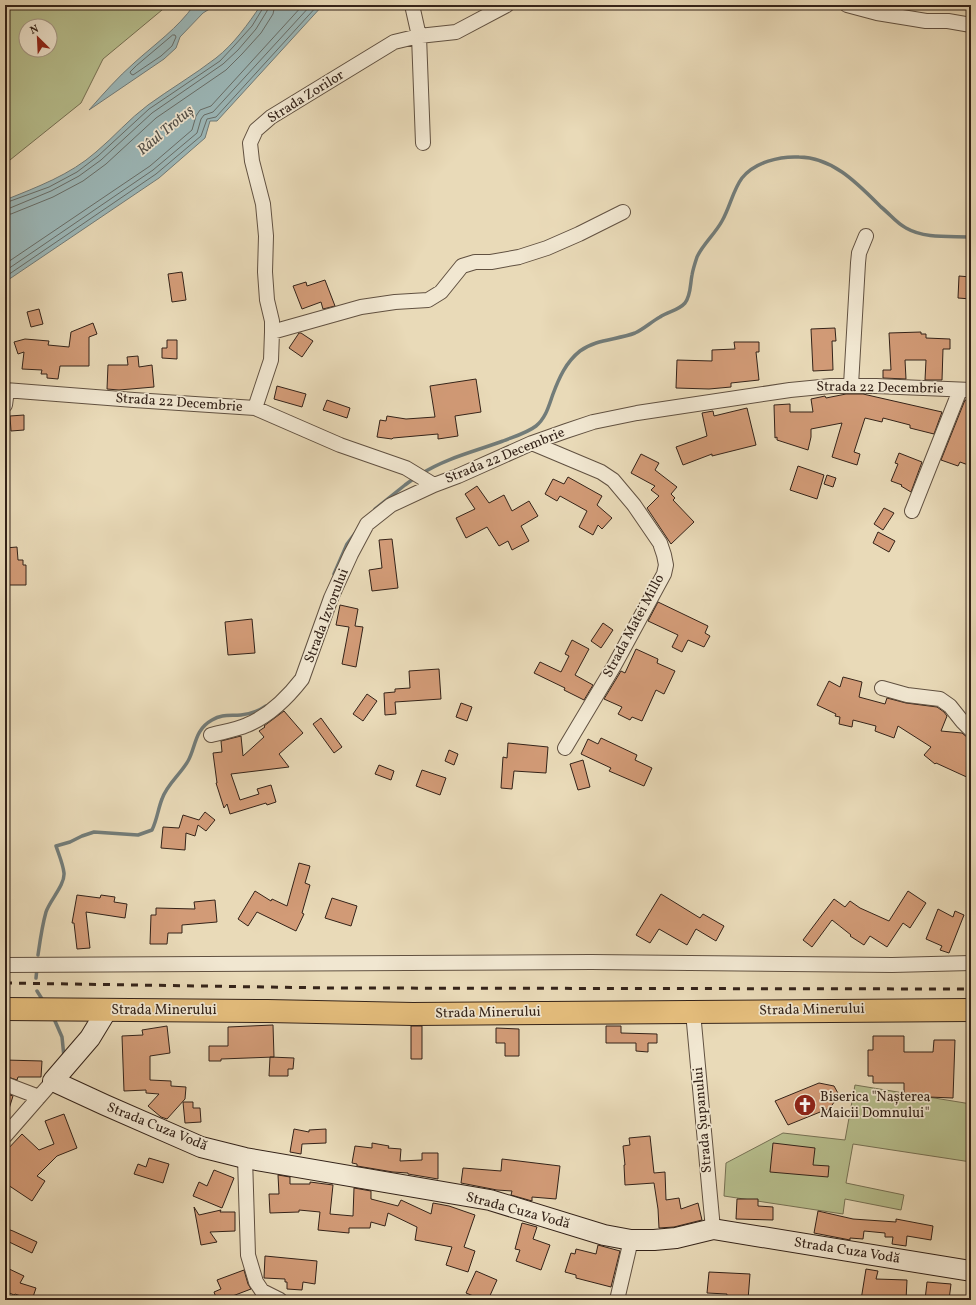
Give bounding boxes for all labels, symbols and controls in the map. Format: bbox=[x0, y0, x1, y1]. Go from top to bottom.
north arrow bbox=[18, 18, 58, 58]
text: N bbox=[28, 22, 41, 39]
street label: Strada Zorilor bbox=[264, 66, 348, 128]
water label: Râul Trotuș bbox=[133, 101, 199, 161]
street label: Strada 22 Decembrie bbox=[816, 377, 944, 399]
street label: Strada 22 Decembrie bbox=[115, 389, 244, 417]
street label: Strada 22 Decembrie bbox=[442, 423, 568, 489]
street label: Strada Izvorului bbox=[300, 566, 354, 666]
street label: Strada Matei Millo bbox=[599, 571, 669, 681]
street label: Strada Minerului bbox=[759, 1000, 865, 1020]
street label: Strada Minerului bbox=[111, 1001, 217, 1020]
street label: Strada Minerului bbox=[435, 1003, 541, 1023]
street label: Strada Șupanului bbox=[689, 1066, 717, 1174]
place label: Biserica "Nașterea Maicii Domnului" bbox=[820, 1088, 931, 1123]
church icon: Biserica "Nașterea Maicii Domnului" bbox=[792, 1092, 818, 1118]
street label: Strada Cuza Vodă bbox=[104, 1098, 210, 1156]
street label: Strada Cuza Vodă bbox=[464, 1188, 572, 1234]
street label: Strada Cuza Vodă bbox=[793, 1233, 901, 1269]

